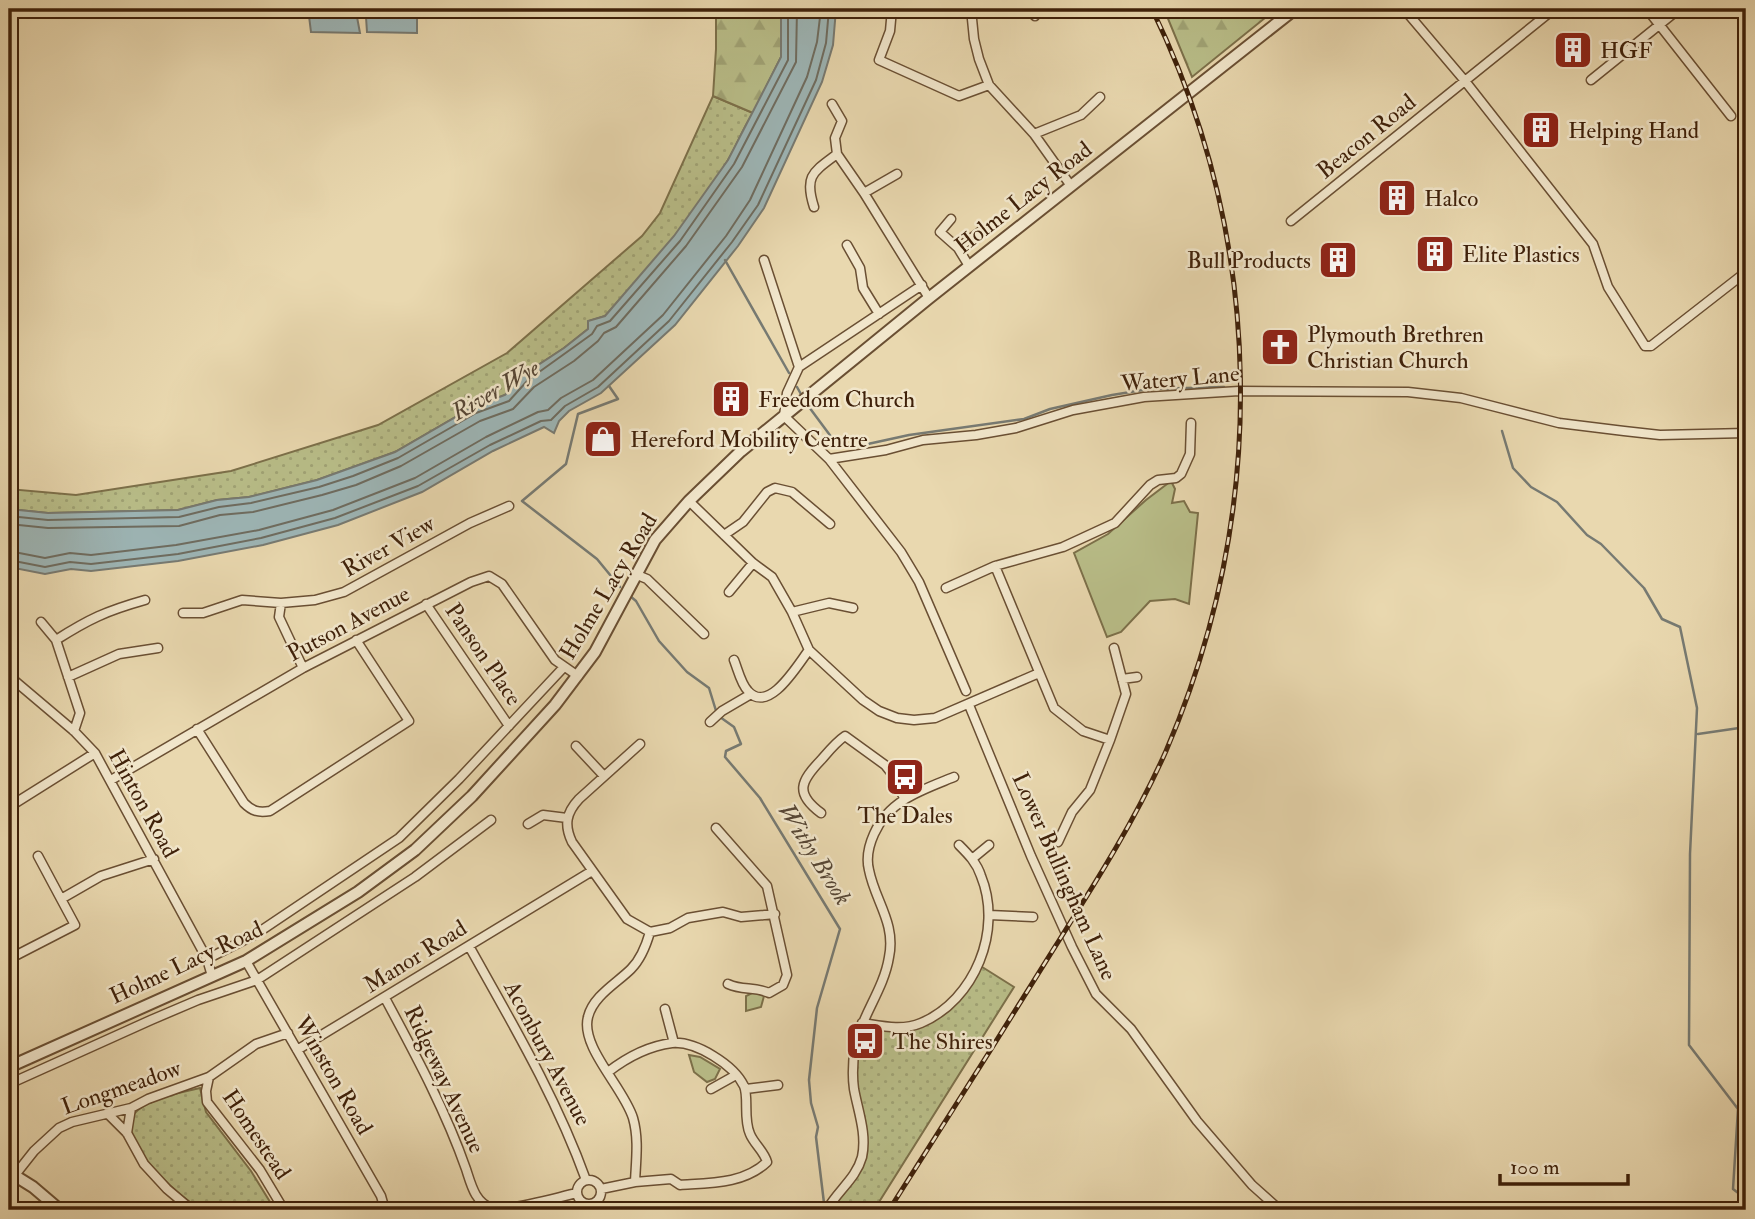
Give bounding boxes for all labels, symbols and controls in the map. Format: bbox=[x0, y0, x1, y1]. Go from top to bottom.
building icon: HGF bbox=[1552, 29, 1594, 71]
place label: HGF bbox=[1600, 36, 1652, 65]
street label: Beacon Road bbox=[1311, 88, 1422, 185]
building icon: Helping Hand bbox=[1520, 109, 1562, 151]
place label: Helping Hand bbox=[1568, 116, 1699, 146]
street label: Holme Lacy Road bbox=[949, 135, 1098, 260]
building icon: Halco bbox=[1376, 177, 1418, 219]
place label: Halco bbox=[1424, 184, 1478, 213]
building icon: Elite Plastics bbox=[1414, 233, 1456, 275]
building icon: Bull Products bbox=[1317, 239, 1359, 281]
place label: Elite Plastics bbox=[1462, 240, 1580, 269]
place label: Bull Products bbox=[1187, 246, 1311, 275]
place label: Plymouth Brethren Christian Church bbox=[1307, 320, 1484, 375]
church icon: Plymouth Brethren Christian Church bbox=[1259, 326, 1301, 368]
water label: River Wye bbox=[445, 352, 546, 429]
street label: Watery Lane bbox=[1118, 359, 1241, 398]
building icon: Freedom Church bbox=[710, 378, 752, 420]
place label: Freedom Church bbox=[758, 385, 915, 414]
shop icon: Hereford Mobility Centre bbox=[582, 418, 624, 460]
place label: Hereford Mobility Centre bbox=[630, 425, 868, 454]
street label: Holme Lacy Road bbox=[553, 508, 664, 665]
street label: River View bbox=[337, 509, 440, 584]
street label: Putson Avenue bbox=[282, 579, 415, 668]
street label: Panson Place bbox=[439, 597, 529, 711]
street label: Hinton Road bbox=[102, 744, 185, 863]
bus stop icon: The Dales bbox=[884, 756, 926, 798]
street label: Lower Bullingham Lane bbox=[1006, 768, 1124, 985]
water label: Withy Brook bbox=[771, 797, 858, 911]
place label: The Dales bbox=[857, 801, 953, 830]
street label: Manor Road bbox=[358, 913, 472, 999]
street label: Holme Lacy Road bbox=[105, 914, 268, 1011]
street label: Aconbury Avenue bbox=[497, 975, 598, 1131]
street label: Ridgeway Avenue bbox=[398, 1001, 492, 1158]
street label: Winston Road bbox=[287, 1010, 379, 1140]
bus stop icon: The Shires bbox=[844, 1020, 886, 1062]
place label: The Shires bbox=[892, 1027, 993, 1056]
street label: Longmeadow bbox=[58, 1053, 185, 1121]
street label: Homestead bbox=[216, 1084, 297, 1185]
scale bar bbox=[1500, 1142, 1627, 1186]
text: 100 m bbox=[1510, 1154, 1560, 1181]

